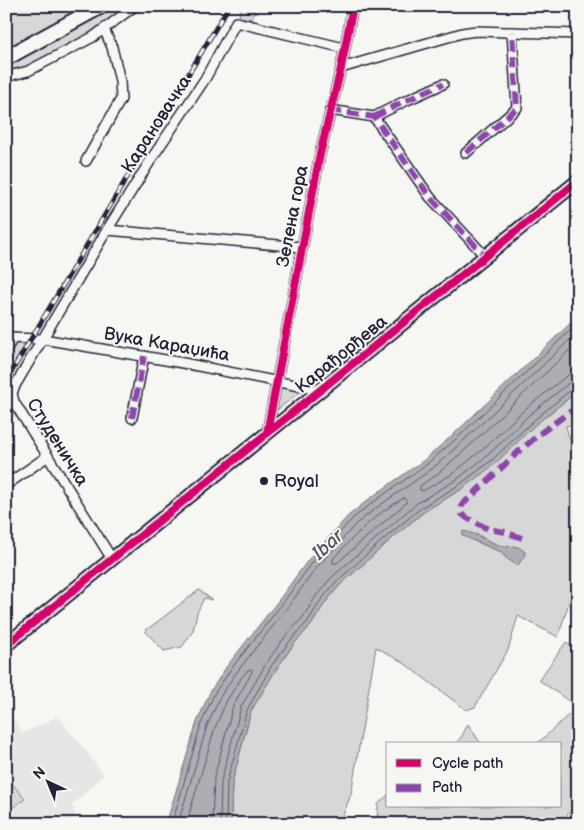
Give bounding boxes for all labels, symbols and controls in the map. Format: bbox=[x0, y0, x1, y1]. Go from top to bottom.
street label: Карановачка bbox=[117, 71, 196, 177]
street label: Зелена гора bbox=[272, 163, 313, 269]
street label: Карађорђева bbox=[291, 311, 392, 398]
street label: Вука Караџића bbox=[102, 323, 232, 366]
street label: Студеничка bbox=[22, 395, 93, 490]
place label: Royal bbox=[274, 471, 319, 492]
marker: Royal bbox=[258, 475, 270, 487]
water label: Ibar bbox=[307, 524, 349, 566]
legend bbox=[386, 742, 562, 808]
text: Cycle path bbox=[432, 754, 503, 773]
north arrow bbox=[22, 758, 72, 808]
text: N bbox=[30, 763, 49, 783]
text: Path bbox=[432, 778, 462, 797]

